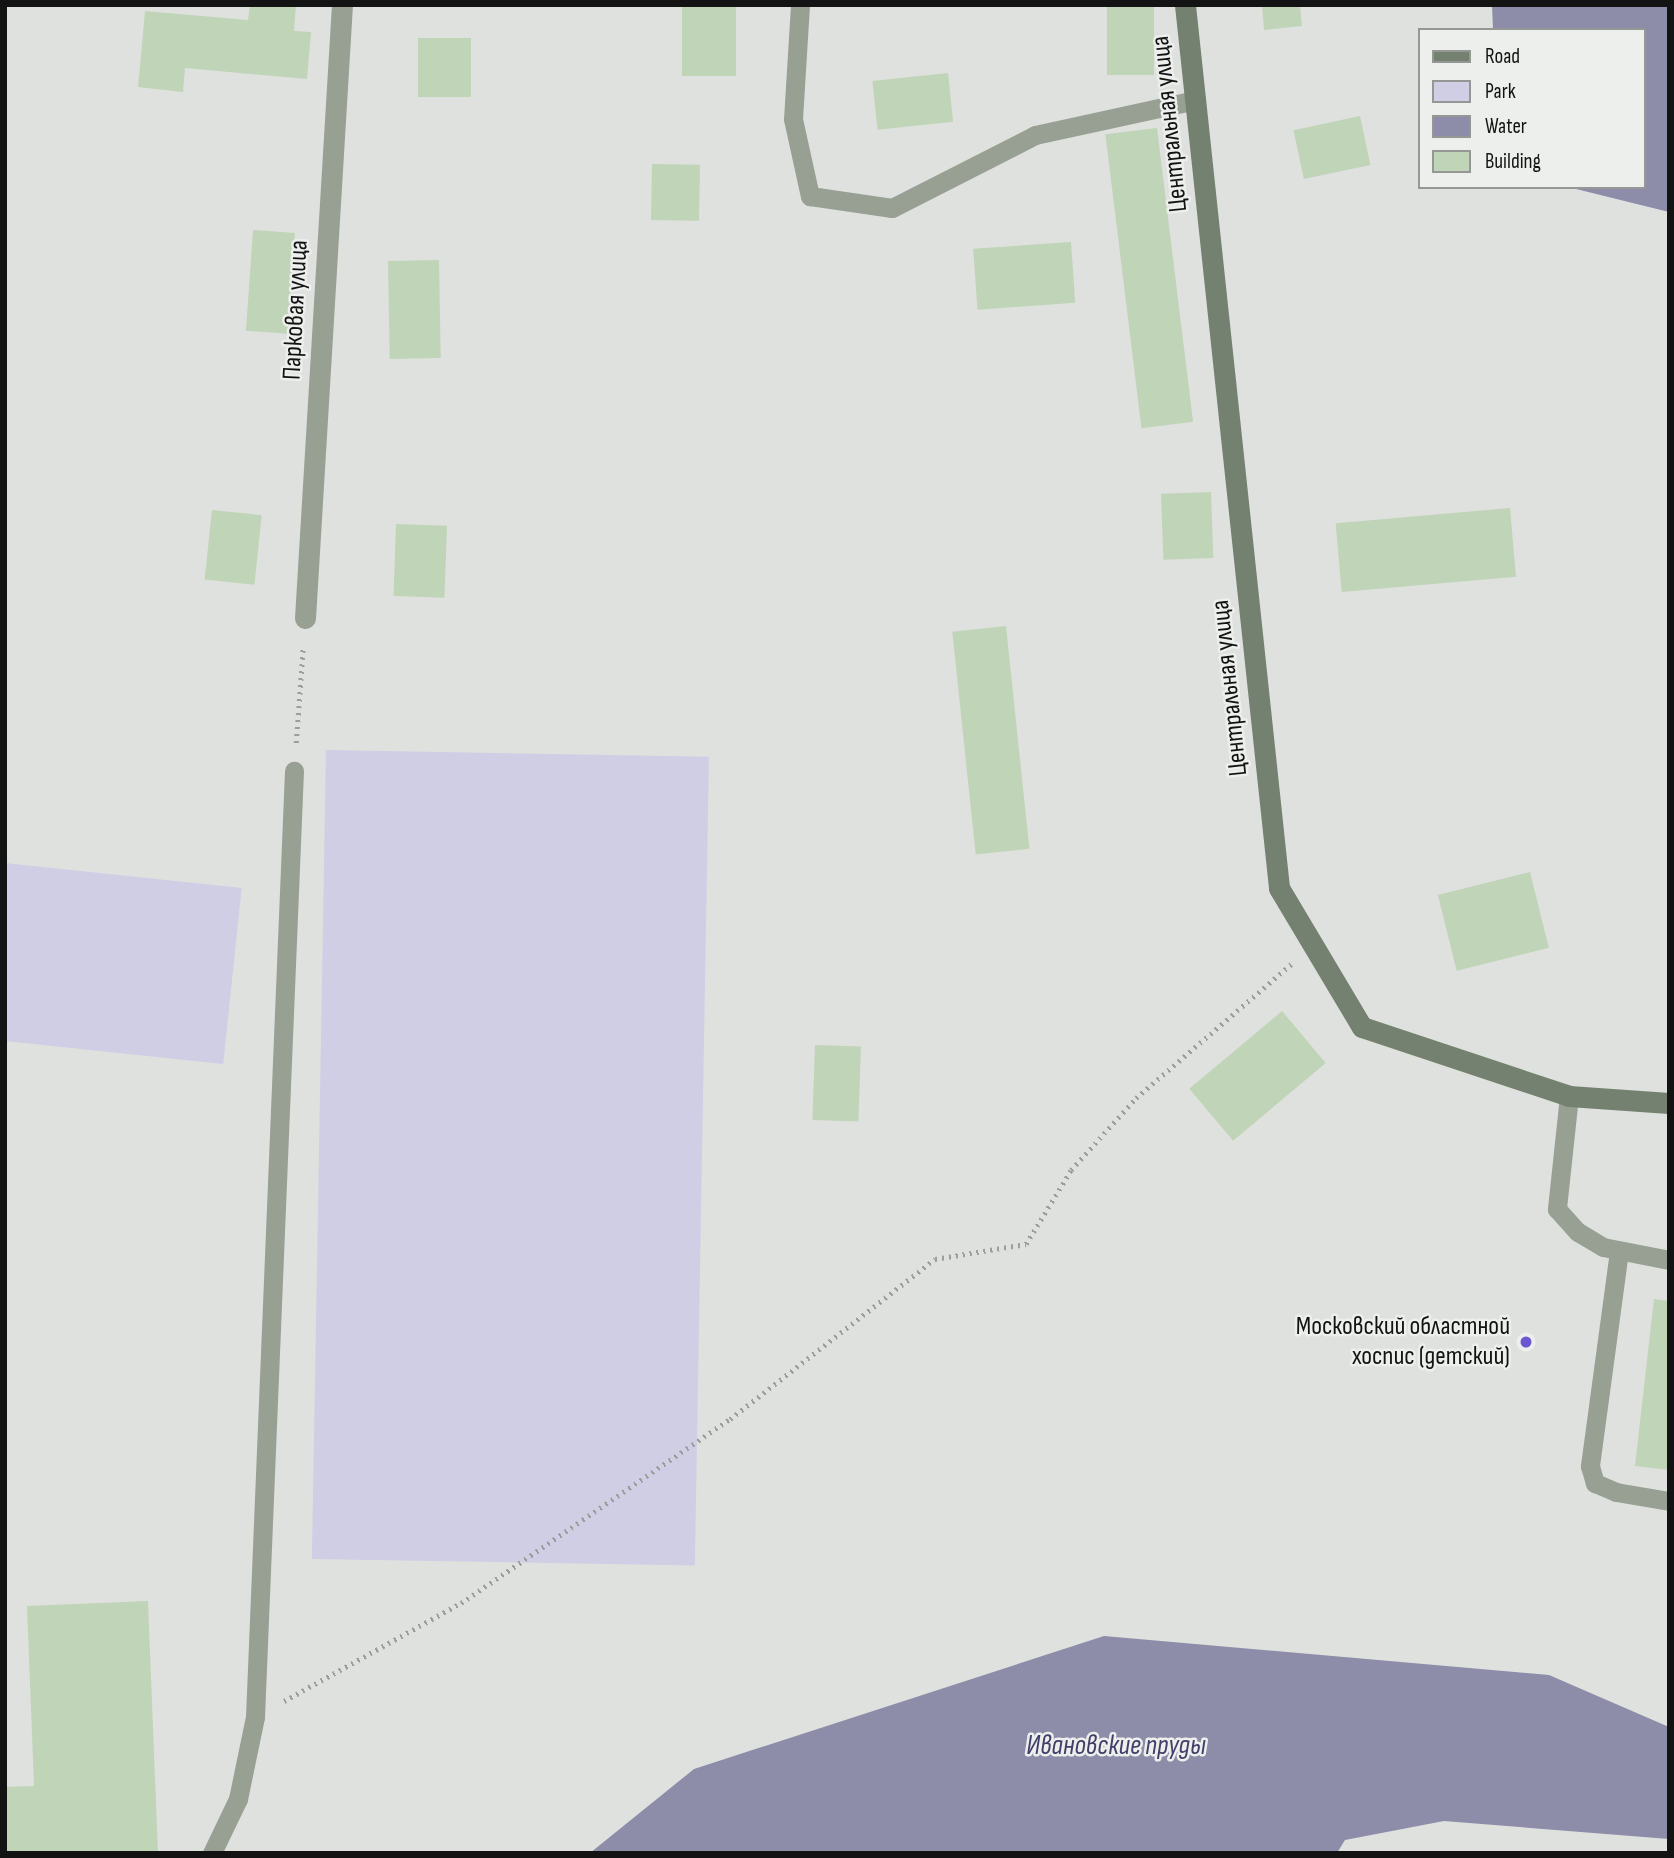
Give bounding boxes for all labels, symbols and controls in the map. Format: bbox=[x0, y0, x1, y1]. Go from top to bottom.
legend bbox=[1418, 28, 1646, 189]
street label: Центральная улица bbox=[1145, 34, 1195, 214]
text: Road bbox=[1485, 44, 1520, 69]
text: Park bbox=[1485, 79, 1516, 104]
text: Water bbox=[1485, 114, 1527, 139]
text: Building bbox=[1485, 149, 1541, 174]
street label: Парковая улица bbox=[277, 239, 315, 381]
street label: Центральная улица bbox=[1205, 598, 1255, 778]
place label: Московский областной хоспис (детский) bbox=[1296, 1311, 1510, 1372]
marker: Московский областной хоспис (детский) bbox=[1516, 1332, 1536, 1352]
water label: Ивановские пруды bbox=[1026, 1729, 1206, 1763]

